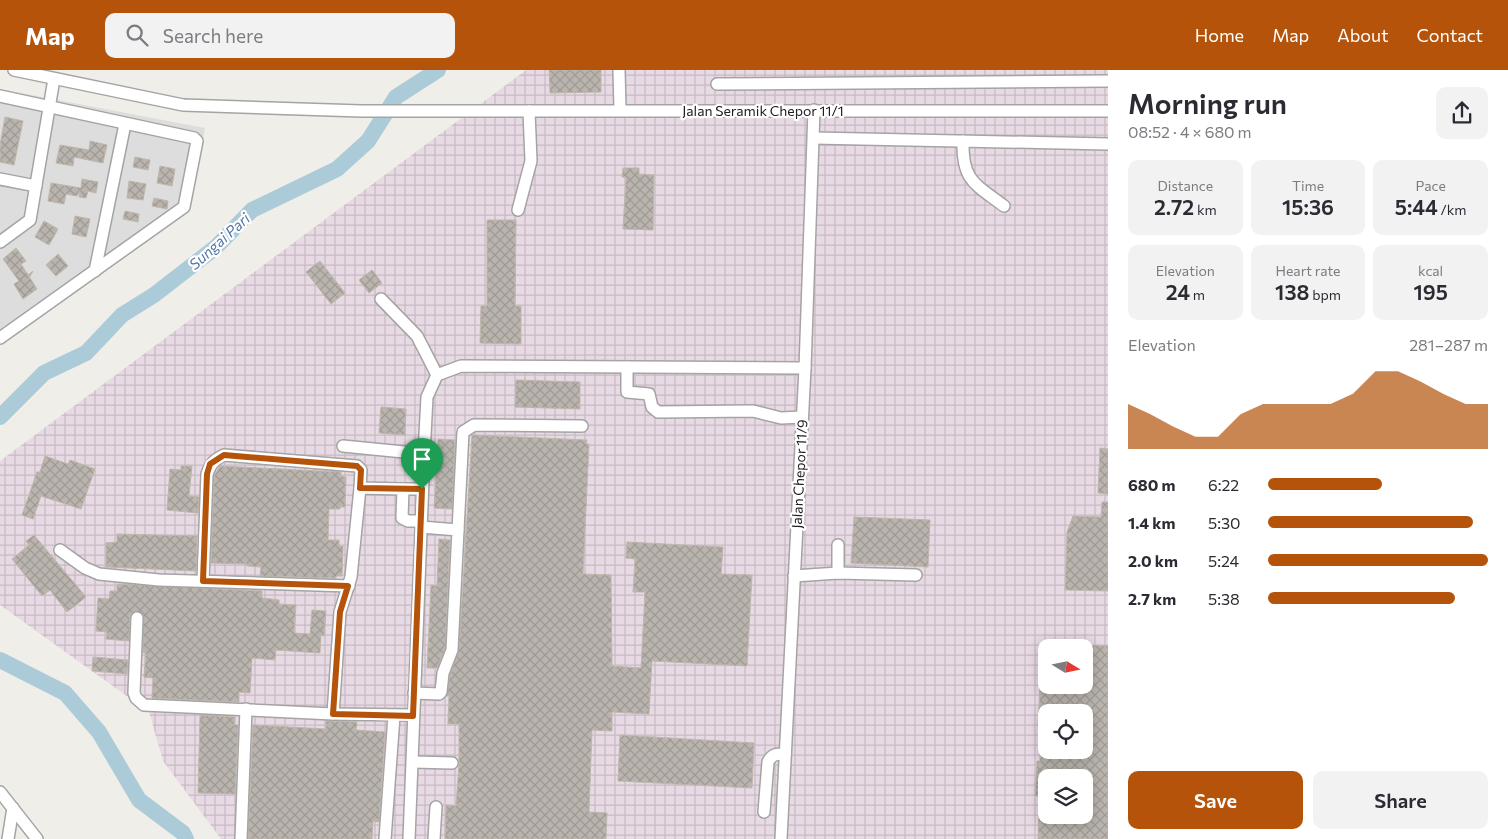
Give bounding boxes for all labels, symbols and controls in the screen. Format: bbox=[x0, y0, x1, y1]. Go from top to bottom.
search box bbox=[105, 13, 455, 58]
text: Map bbox=[25, 21, 75, 50]
icon: search bbox=[123, 21, 151, 49]
text: Search here bbox=[163, 24, 263, 47]
text: Home bbox=[1195, 24, 1244, 46]
text: Map bbox=[1272, 24, 1309, 46]
text: About bbox=[1337, 24, 1389, 46]
text: Contact bbox=[1417, 24, 1483, 46]
text: Morning run bbox=[1128, 86, 1287, 120]
button: share bbox=[1436, 87, 1488, 139]
street label: Jalan Seramik Chepor 11/1 bbox=[682, 102, 844, 119]
text: 08:52 · 4 × 680 m bbox=[1128, 122, 1252, 141]
text: Distance bbox=[1158, 177, 1213, 194]
text: Time bbox=[1292, 177, 1324, 194]
text: Pace bbox=[1415, 177, 1446, 194]
text: 2.72 bbox=[1154, 194, 1194, 219]
text: 15:36 bbox=[1282, 194, 1334, 219]
text: 5:44 bbox=[1395, 194, 1438, 219]
text: km bbox=[1194, 201, 1217, 218]
text: /km bbox=[1438, 201, 1467, 218]
water label: Sungai Pari bbox=[185, 208, 254, 273]
text: Elevation bbox=[1156, 262, 1215, 279]
text: Heart rate bbox=[1275, 262, 1341, 279]
text: kcal bbox=[1418, 262, 1443, 279]
text: 24 bbox=[1166, 279, 1190, 304]
text: 138 bbox=[1275, 279, 1309, 304]
text: 195 bbox=[1413, 279, 1448, 304]
text: m bbox=[1190, 286, 1205, 303]
text: bpm bbox=[1309, 286, 1341, 303]
text: Elevation bbox=[1128, 335, 1196, 354]
text: 281–287 m bbox=[1409, 335, 1488, 354]
street label: Jalan Chepor 11/9 bbox=[788, 419, 810, 529]
pin bbox=[401, 438, 443, 489]
icon: arrive bbox=[408, 445, 436, 473]
text: 680 m bbox=[1128, 475, 1175, 494]
text: 6:22 bbox=[1208, 475, 1239, 494]
text: 1.4 km bbox=[1128, 513, 1175, 532]
text: 5:30 bbox=[1208, 513, 1241, 532]
text: 2.0 km bbox=[1128, 551, 1178, 570]
text: 5:24 bbox=[1208, 551, 1239, 570]
text: 2.7 km bbox=[1128, 589, 1176, 608]
text: 5:38 bbox=[1208, 589, 1240, 608]
north arrow bbox=[1038, 639, 1092, 694]
map controls bbox=[1038, 639, 1093, 824]
button: locate bbox=[1038, 704, 1093, 759]
button: layers bbox=[1038, 769, 1093, 824]
button: Save bbox=[1128, 771, 1303, 829]
button: Share bbox=[1313, 771, 1488, 829]

